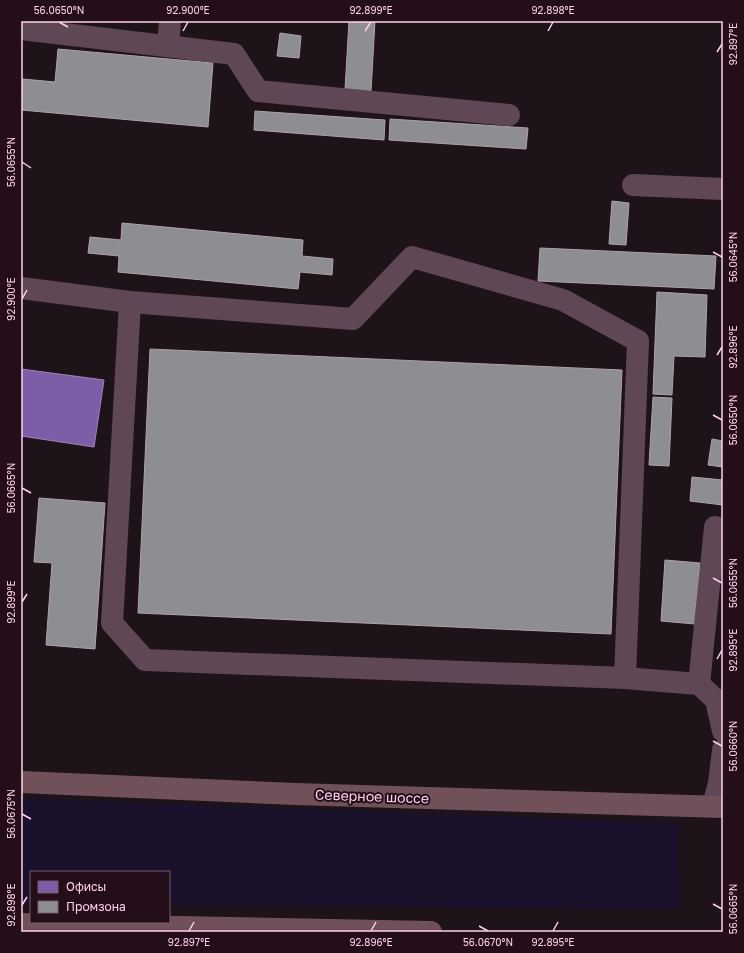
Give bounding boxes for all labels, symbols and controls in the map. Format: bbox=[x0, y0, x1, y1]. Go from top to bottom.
text: 56.0650°N bbox=[34, 4, 84, 16]
text: 92.900°E bbox=[166, 4, 210, 16]
text: 92.899°E bbox=[349, 4, 393, 16]
text: 92.898°E bbox=[531, 4, 575, 16]
text: 92.897°E bbox=[727, 23, 739, 65]
text: 56.0655°N bbox=[5, 137, 17, 187]
text: 56.0645°N bbox=[727, 232, 739, 282]
text: 92.900°E bbox=[5, 277, 17, 321]
text: 92.896°E bbox=[727, 325, 739, 369]
text: 56.0650°N bbox=[727, 395, 739, 445]
text: 56.0665°N bbox=[5, 463, 17, 513]
text: 56.0655°N bbox=[727, 558, 739, 608]
text: 92.899°E bbox=[5, 580, 17, 624]
text: 92.895°E bbox=[727, 629, 739, 671]
text: 56.0660°N bbox=[727, 721, 739, 771]
street label: Северное шоссе bbox=[315, 786, 429, 806]
text: 56.0675°N bbox=[5, 789, 17, 839]
legend bbox=[30, 871, 170, 923]
text: Офисы bbox=[66, 879, 106, 894]
text: 92.898°E bbox=[5, 883, 17, 927]
text: 56.0665°N bbox=[727, 884, 739, 934]
text: Промзона bbox=[66, 899, 126, 914]
text: 92.897°E bbox=[168, 936, 210, 948]
text: 92.896°E bbox=[349, 936, 393, 948]
text: 56.0670°N bbox=[463, 936, 513, 948]
text: 92.895°E bbox=[532, 936, 574, 948]

